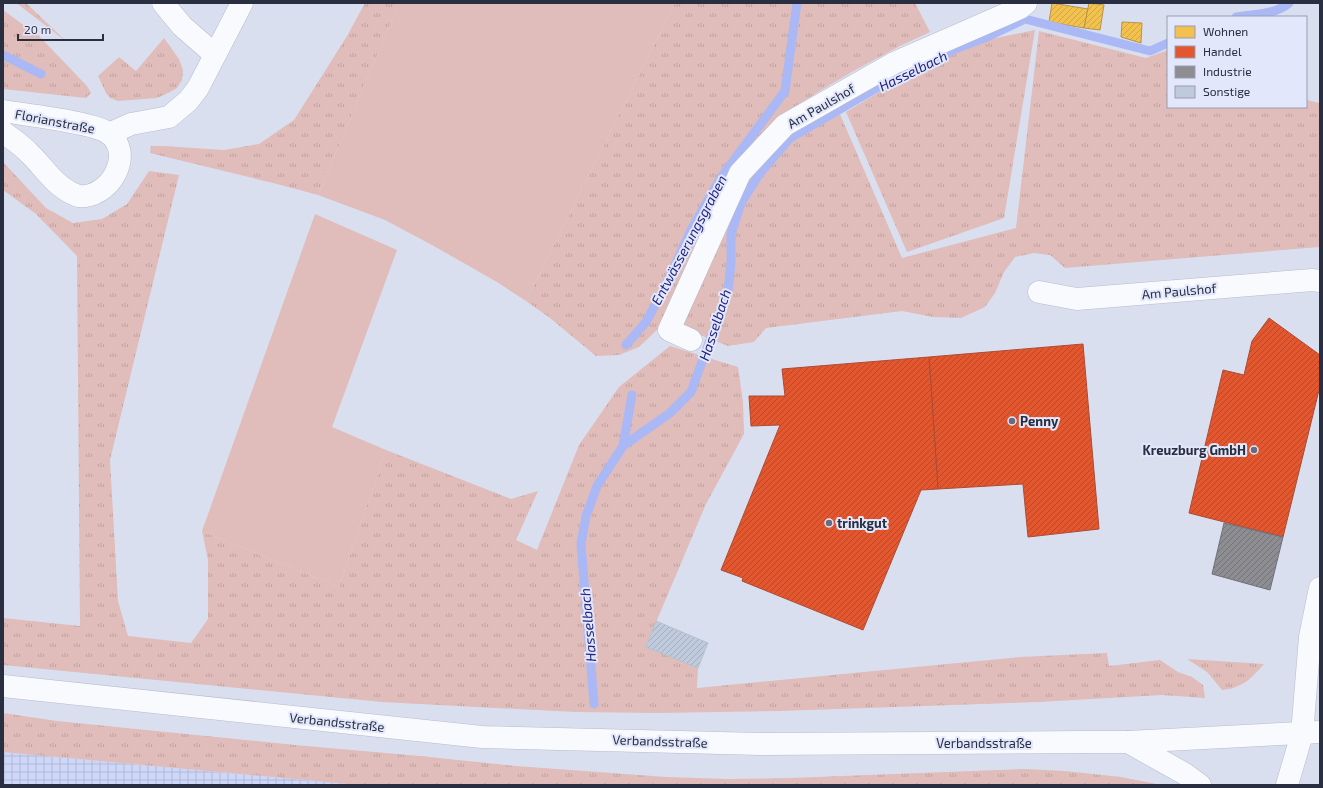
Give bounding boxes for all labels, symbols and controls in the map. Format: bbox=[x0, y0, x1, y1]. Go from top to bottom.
scale bar bbox=[18, 16, 103, 42]
legend bbox=[1167, 16, 1307, 108]
text: 20 m bbox=[24, 22, 51, 36]
text: Wohnen bbox=[1203, 24, 1248, 38]
text: Handel bbox=[1203, 44, 1242, 58]
water label: Hasselbach bbox=[876, 47, 950, 94]
text: Industrie bbox=[1203, 64, 1252, 78]
street label: Am Paulshof bbox=[785, 80, 858, 132]
text: Sonstige bbox=[1203, 84, 1250, 98]
street label: Florianstraße bbox=[14, 105, 96, 137]
water label: Entwässerungsgraben bbox=[647, 172, 730, 308]
street label: Am Paulshof bbox=[1141, 280, 1218, 302]
water label: Hasselbach bbox=[695, 287, 734, 363]
place label: Penny bbox=[1020, 413, 1059, 429]
marker: Penny bbox=[1007, 416, 1017, 426]
place label: Kreuzburg GmbH bbox=[1143, 442, 1246, 458]
marker: Kreuzburg GmbH bbox=[1249, 445, 1259, 455]
place label: trinkgut bbox=[837, 515, 888, 531]
marker: trinkgut bbox=[824, 518, 834, 528]
water label: Hasselbach bbox=[576, 587, 599, 663]
street label: Verbandsstraße bbox=[289, 709, 385, 735]
street label: Verbandsstraße bbox=[612, 731, 708, 751]
street label: Verbandsstraße bbox=[936, 735, 1032, 751]

